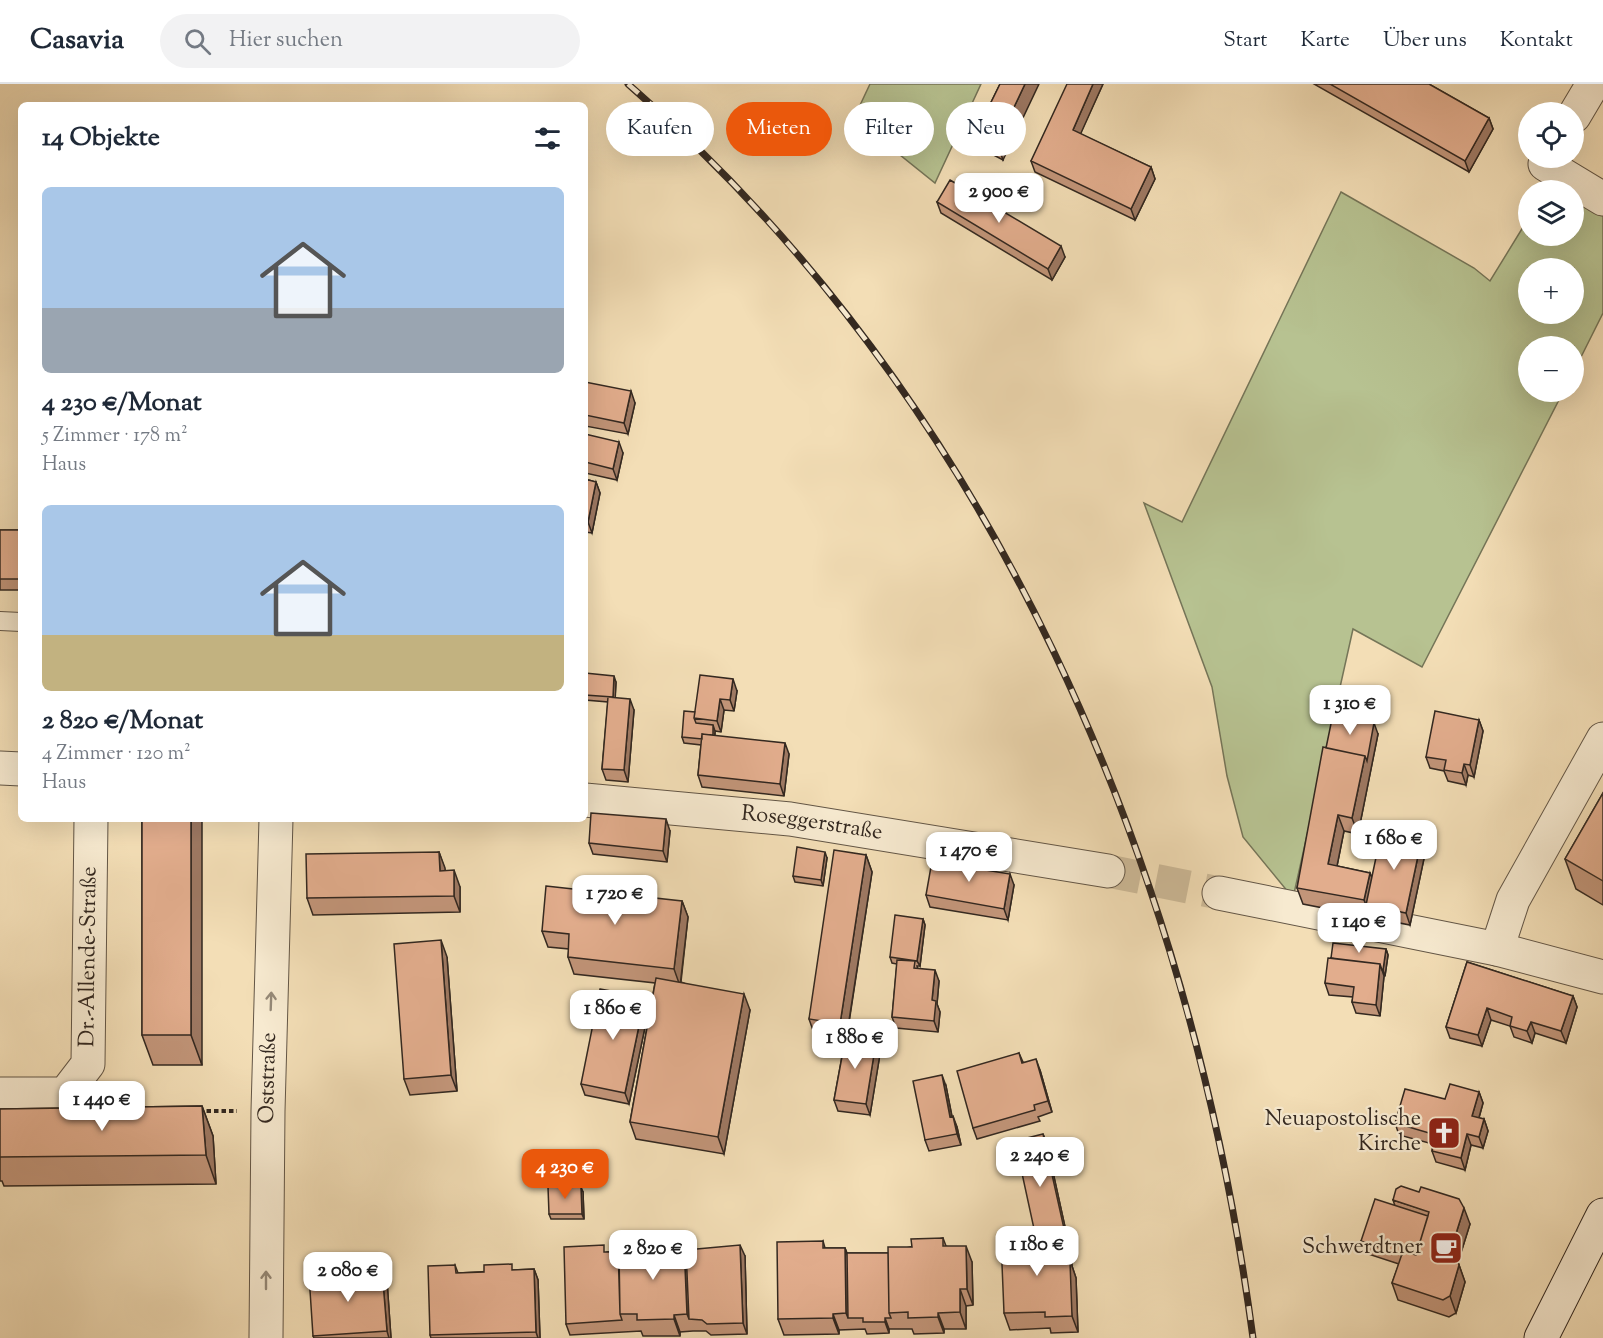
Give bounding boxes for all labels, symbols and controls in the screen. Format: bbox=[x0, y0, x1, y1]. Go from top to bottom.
search box bbox=[160, 14, 580, 68]
text: Casavia bbox=[30, 21, 124, 61]
icon: search bbox=[181, 25, 214, 58]
text: Hier suchen bbox=[229, 25, 343, 57]
text: Start bbox=[1223, 26, 1267, 56]
text: Karte bbox=[1300, 26, 1350, 56]
text: Über uns bbox=[1383, 26, 1467, 56]
text: Kontakt bbox=[1500, 26, 1573, 56]
chip: Kaufen bbox=[606, 102, 714, 156]
chip: Mieten bbox=[726, 102, 832, 156]
chip: Filter bbox=[844, 102, 934, 156]
chip: Neu bbox=[946, 102, 1026, 156]
map controls bbox=[1518, 102, 1584, 402]
button: locate bbox=[1518, 102, 1584, 168]
text: 14 Objekte bbox=[42, 120, 160, 157]
icon: filters bbox=[531, 122, 564, 155]
pin: 2 900 € bbox=[944, 173, 1054, 224]
text: 2 900 € bbox=[968, 178, 1030, 207]
button: layers bbox=[1518, 180, 1584, 246]
icon: home bbox=[249, 226, 357, 334]
button: + bbox=[1518, 258, 1584, 324]
button: − bbox=[1518, 336, 1584, 402]
text: 4 230 €/Monat bbox=[42, 385, 202, 422]
text: 5 Zimmer · 178 m² bbox=[42, 422, 188, 451]
text: Haus bbox=[42, 451, 86, 480]
icon: home bbox=[249, 544, 357, 652]
pin: 1 310 € bbox=[1295, 685, 1405, 736]
text: 1 310 € bbox=[1324, 690, 1376, 719]
text: 2 820 €/Monat bbox=[42, 703, 203, 740]
text: 4 Zimmer · 120 m² bbox=[42, 740, 191, 769]
text: Haus bbox=[42, 769, 86, 798]
street label: Roseggerstraße bbox=[740, 799, 885, 850]
pin: 1 680 € bbox=[1339, 820, 1449, 871]
text: 1 680 € bbox=[1365, 825, 1423, 854]
pin: 1 470 € bbox=[914, 832, 1024, 883]
text: 1 470 € bbox=[940, 837, 998, 866]
street label: Dr.-Allende-Straße bbox=[72, 866, 106, 1047]
pin: 1 720 € bbox=[560, 875, 670, 926]
text: 1 720 € bbox=[586, 880, 644, 909]
pin: 1 140 € bbox=[1304, 903, 1414, 954]
text: 1 140 € bbox=[1332, 908, 1386, 937]
pin: 1 860 € bbox=[558, 990, 668, 1041]
one-way arrow bbox=[265, 991, 277, 1011]
text: 1 860 € bbox=[584, 995, 642, 1024]
pin: 1 880 € bbox=[800, 1019, 910, 1070]
text: 1 880 € bbox=[826, 1024, 884, 1053]
street label: Oststraße bbox=[252, 1032, 286, 1124]
pin: 1 440 € bbox=[47, 1081, 157, 1132]
text: 1 440 € bbox=[73, 1086, 131, 1115]
place label: Neuapostolische Kirche bbox=[1265, 1104, 1421, 1161]
church icon: Neuapostolische Kirche bbox=[1426, 1115, 1462, 1151]
pin: 2 240 € bbox=[985, 1137, 1095, 1188]
text: 2 240 € bbox=[1010, 1142, 1070, 1171]
pin: 4 230 € bbox=[510, 1149, 620, 1200]
text: 4 230 € bbox=[536, 1154, 594, 1183]
pin: 1 180 € bbox=[982, 1226, 1092, 1277]
pin: 2 820 € bbox=[598, 1230, 708, 1281]
cafe icon: Schwerdtner bbox=[1428, 1230, 1464, 1266]
text: 1 180 € bbox=[1010, 1231, 1064, 1260]
place label: Schwerdtner bbox=[1302, 1232, 1423, 1264]
text: 2 820 € bbox=[623, 1235, 683, 1264]
pin: 2 080 € bbox=[293, 1252, 403, 1303]
text: 2 080 € bbox=[317, 1257, 379, 1286]
one-way arrow bbox=[260, 1270, 272, 1290]

